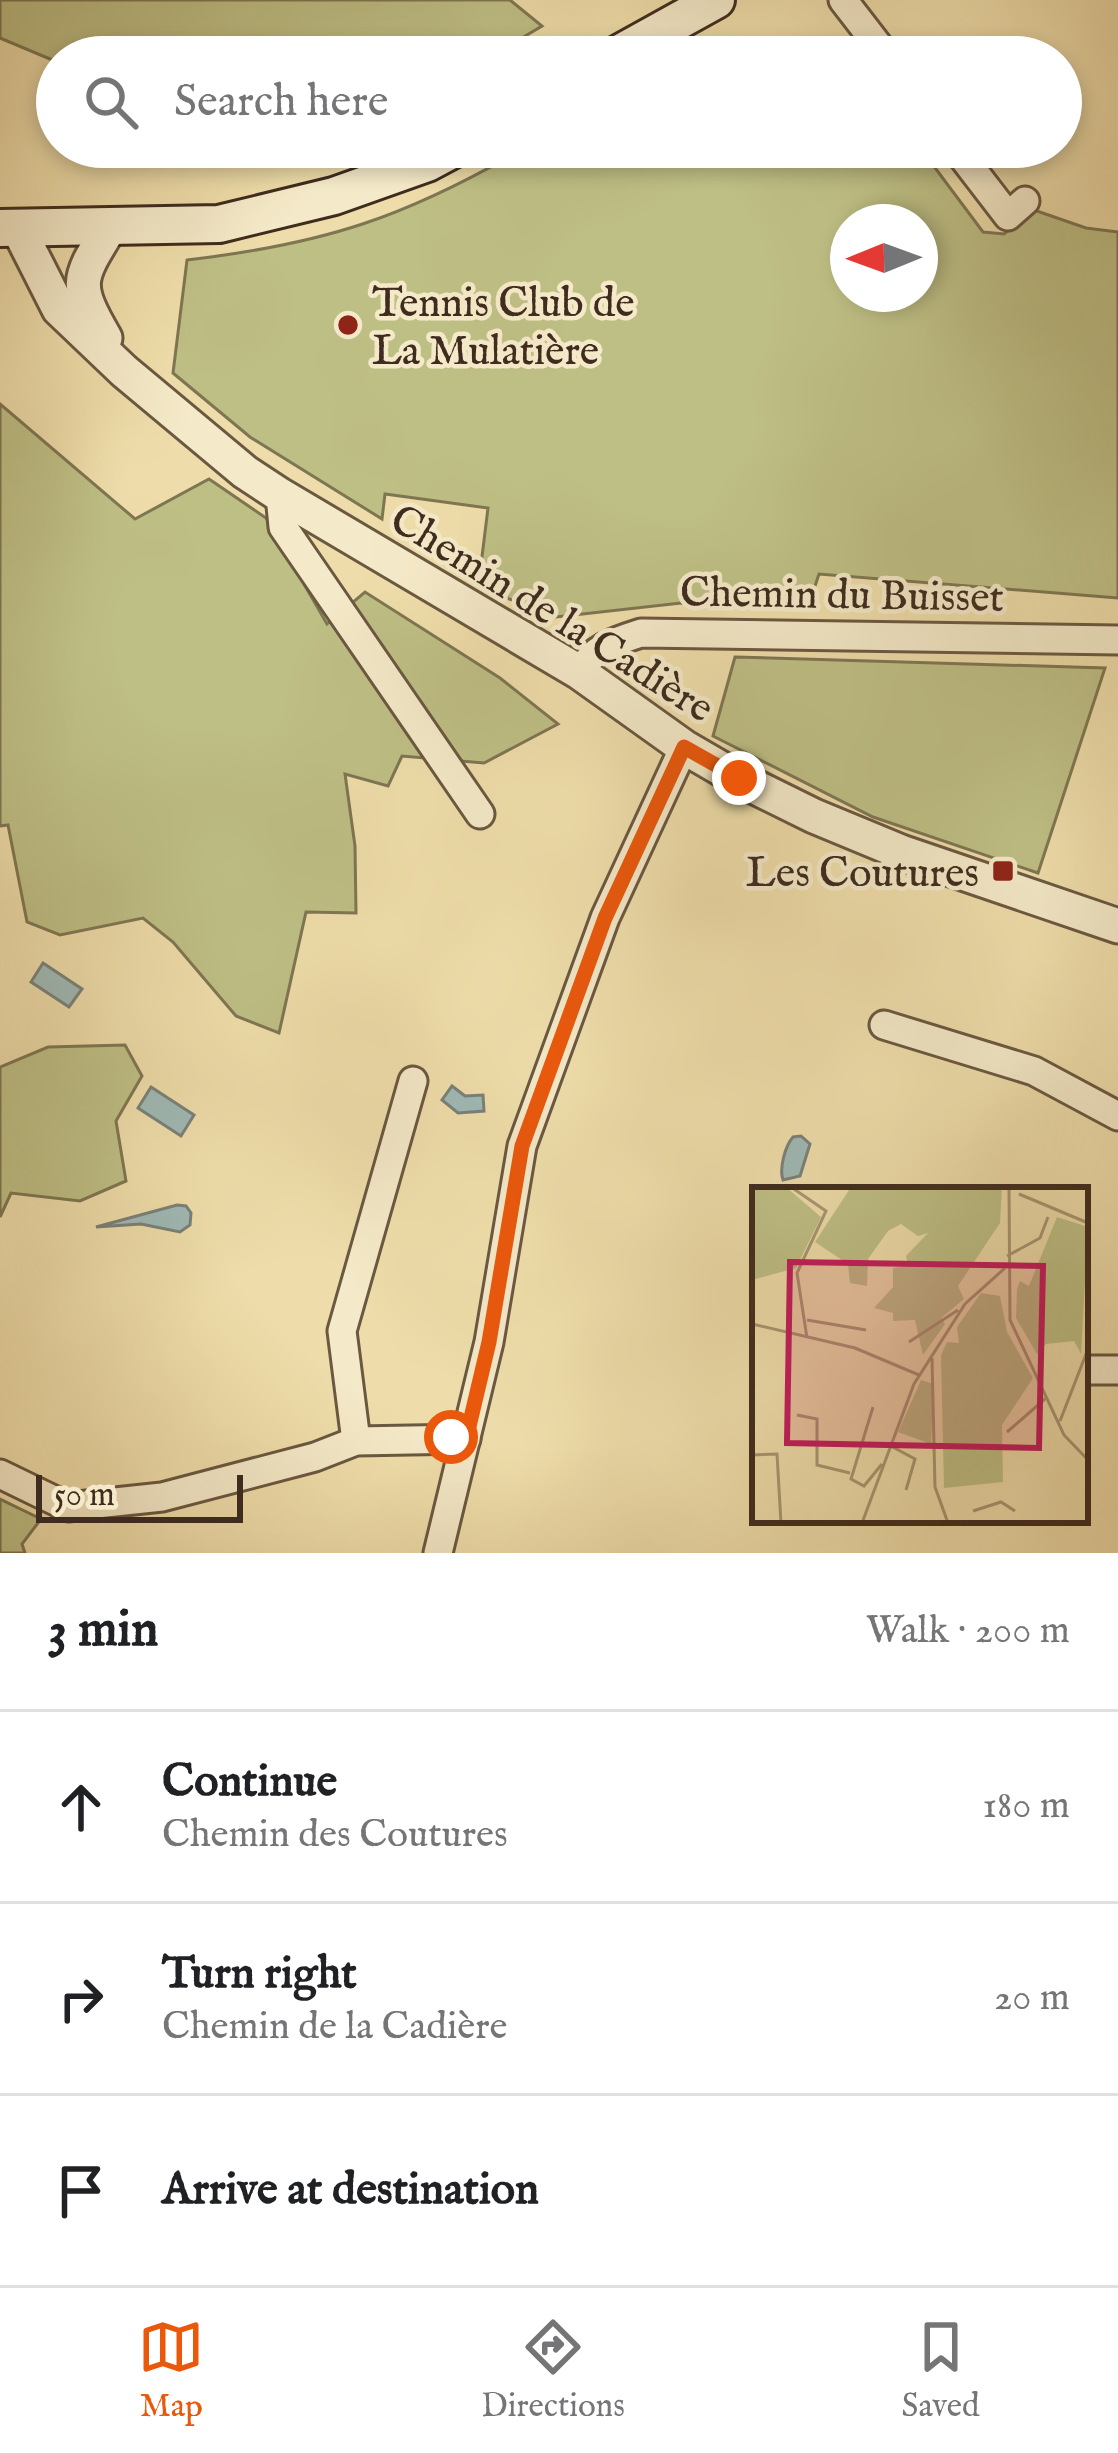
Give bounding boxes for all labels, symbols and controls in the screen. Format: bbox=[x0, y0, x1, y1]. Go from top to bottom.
search box bbox=[36, 36, 1082, 168]
icon: search bbox=[78, 69, 144, 135]
text: Search here bbox=[174, 74, 388, 131]
north arrow bbox=[830, 204, 938, 312]
place label: Tennis Club de La Mulatière bbox=[372, 278, 635, 379]
marker: Tennis Club de La Mulatière bbox=[335, 312, 361, 338]
street label: Chemin de la Cadière bbox=[379, 494, 723, 736]
street label: Chemin du Buisset bbox=[679, 567, 1004, 626]
route end bbox=[712, 751, 766, 805]
place label: Les Coutures bbox=[746, 848, 979, 901]
marker: Les Coutures bbox=[990, 858, 1016, 884]
inset map bbox=[752, 1187, 1088, 1523]
route start bbox=[424, 1410, 478, 1464]
scale bar bbox=[36, 1469, 243, 1522]
text: 50 m bbox=[54, 1475, 115, 1517]
text: 3 min bbox=[48, 1599, 158, 1664]
text: Walk · 200 m bbox=[866, 1607, 1070, 1656]
text: Continue bbox=[162, 1754, 337, 1811]
icon: ahead bbox=[48, 1774, 114, 1840]
text: 180 m bbox=[982, 1782, 1070, 1831]
text: Chemin des Coutures bbox=[162, 1811, 508, 1860]
text: Turn right bbox=[162, 1946, 357, 2003]
icon: right bbox=[48, 1966, 114, 2032]
text: 20 m bbox=[994, 1974, 1070, 2023]
text: Chemin de la Cadière bbox=[162, 2003, 507, 2052]
icon: arrive bbox=[48, 2158, 114, 2224]
text: Arrive at destination bbox=[162, 2162, 539, 2219]
tab: Map bbox=[138, 2314, 204, 2428]
tab: Directions bbox=[481, 2314, 625, 2428]
tab: Saved bbox=[902, 2314, 980, 2428]

